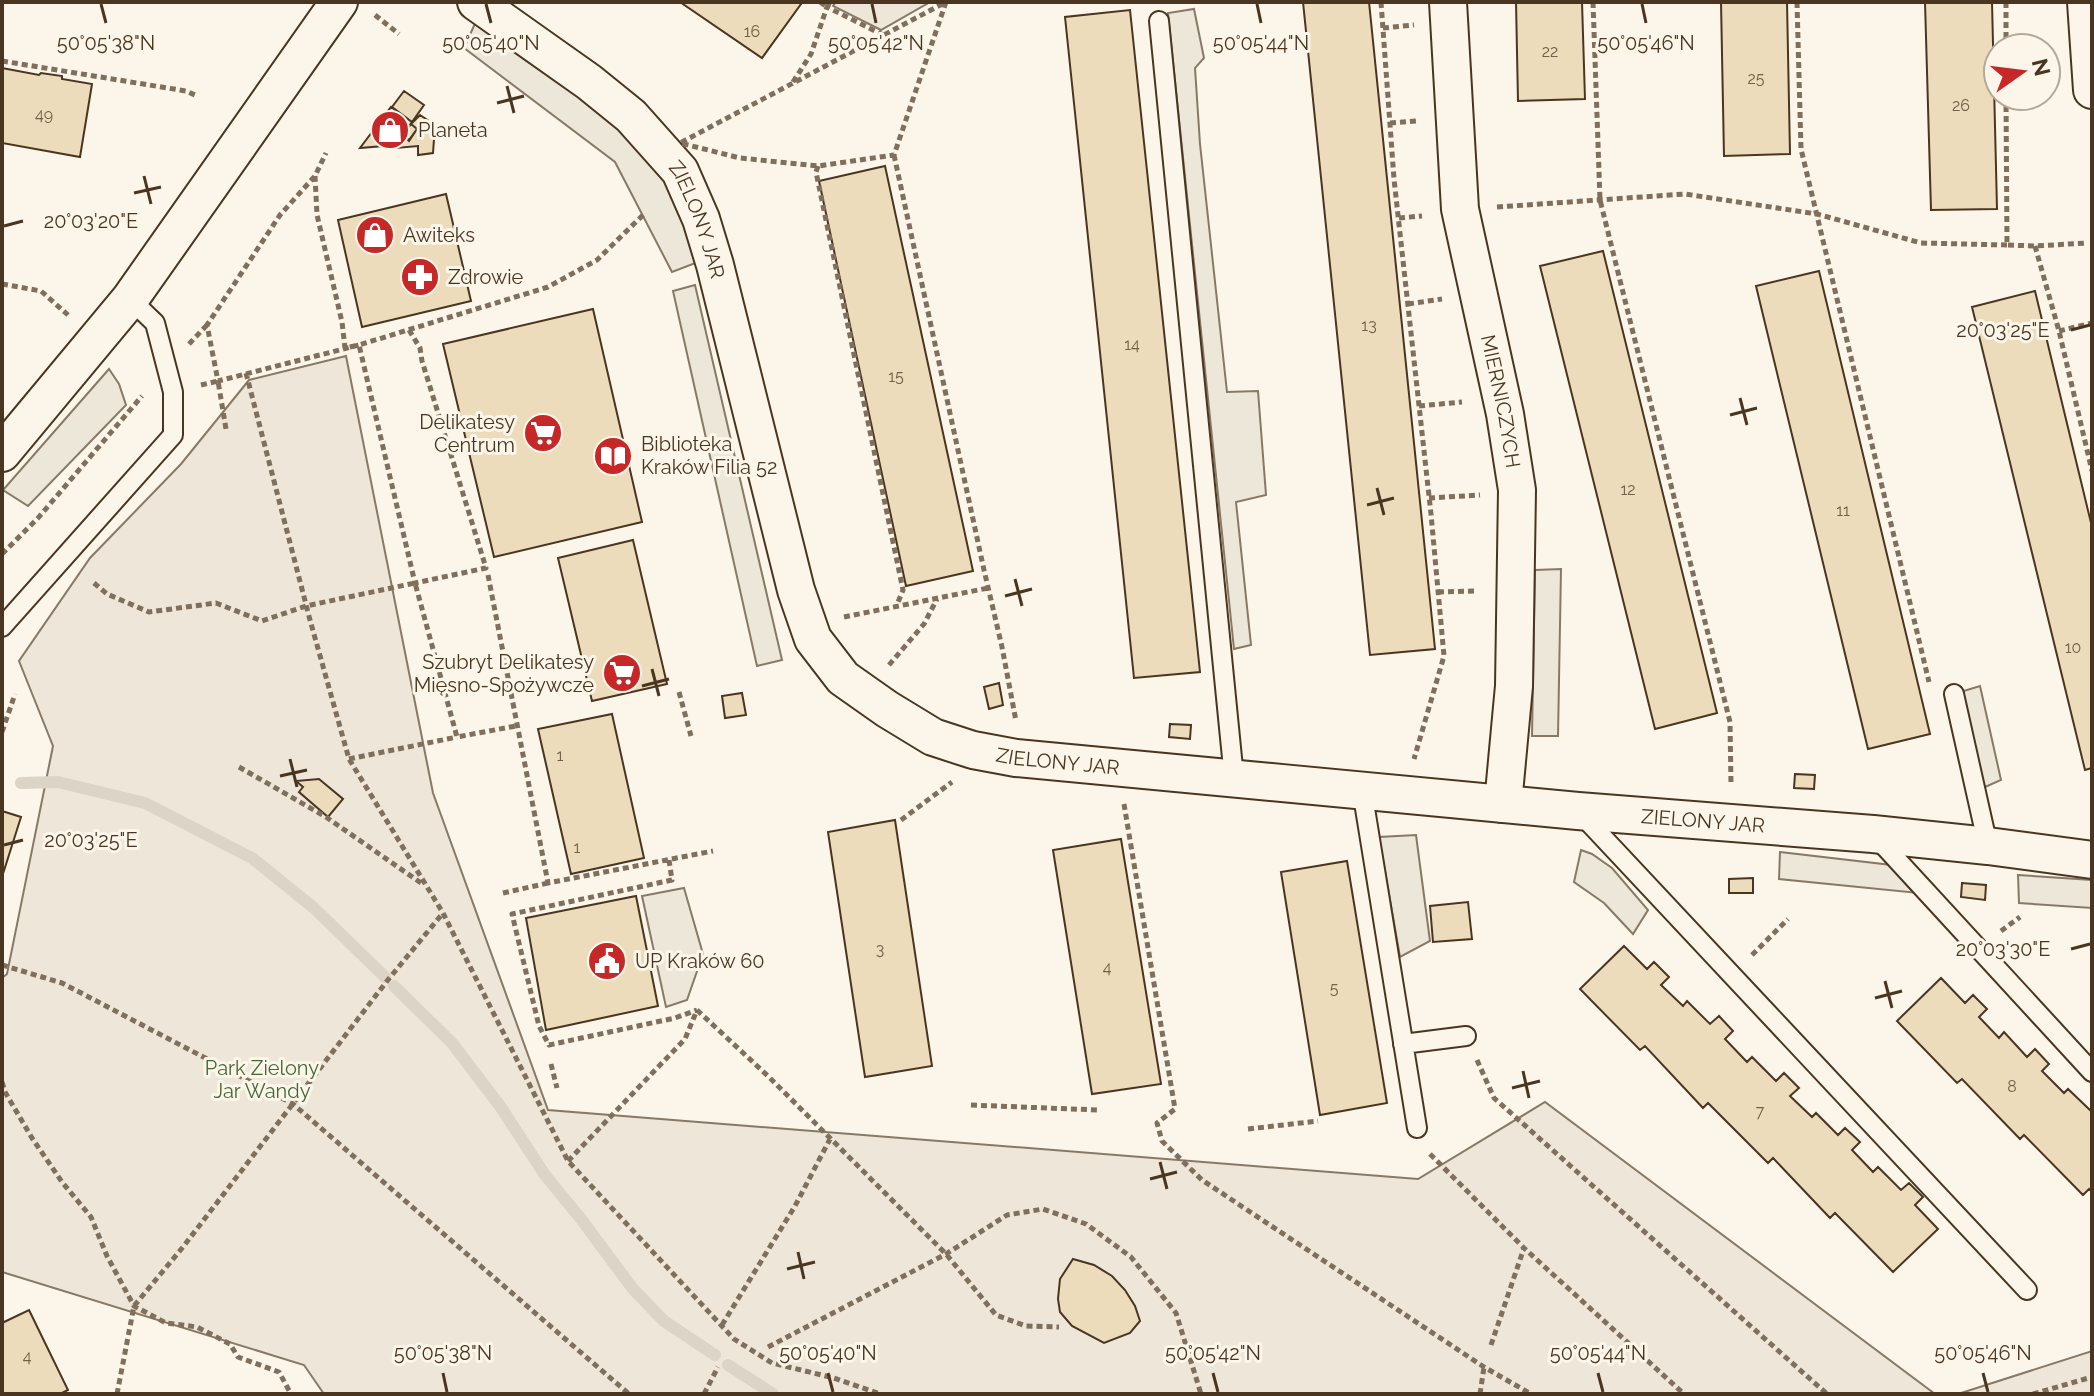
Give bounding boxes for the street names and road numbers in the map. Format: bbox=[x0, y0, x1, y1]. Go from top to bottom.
street label: ZIELONY JAR bbox=[664, 155, 730, 281]
street label: MIERNICZYCH bbox=[1476, 333, 1525, 470]
street label: ZIELONY JAR bbox=[994, 743, 1121, 780]
street label: ZIELONY JAR bbox=[1640, 804, 1766, 838]

